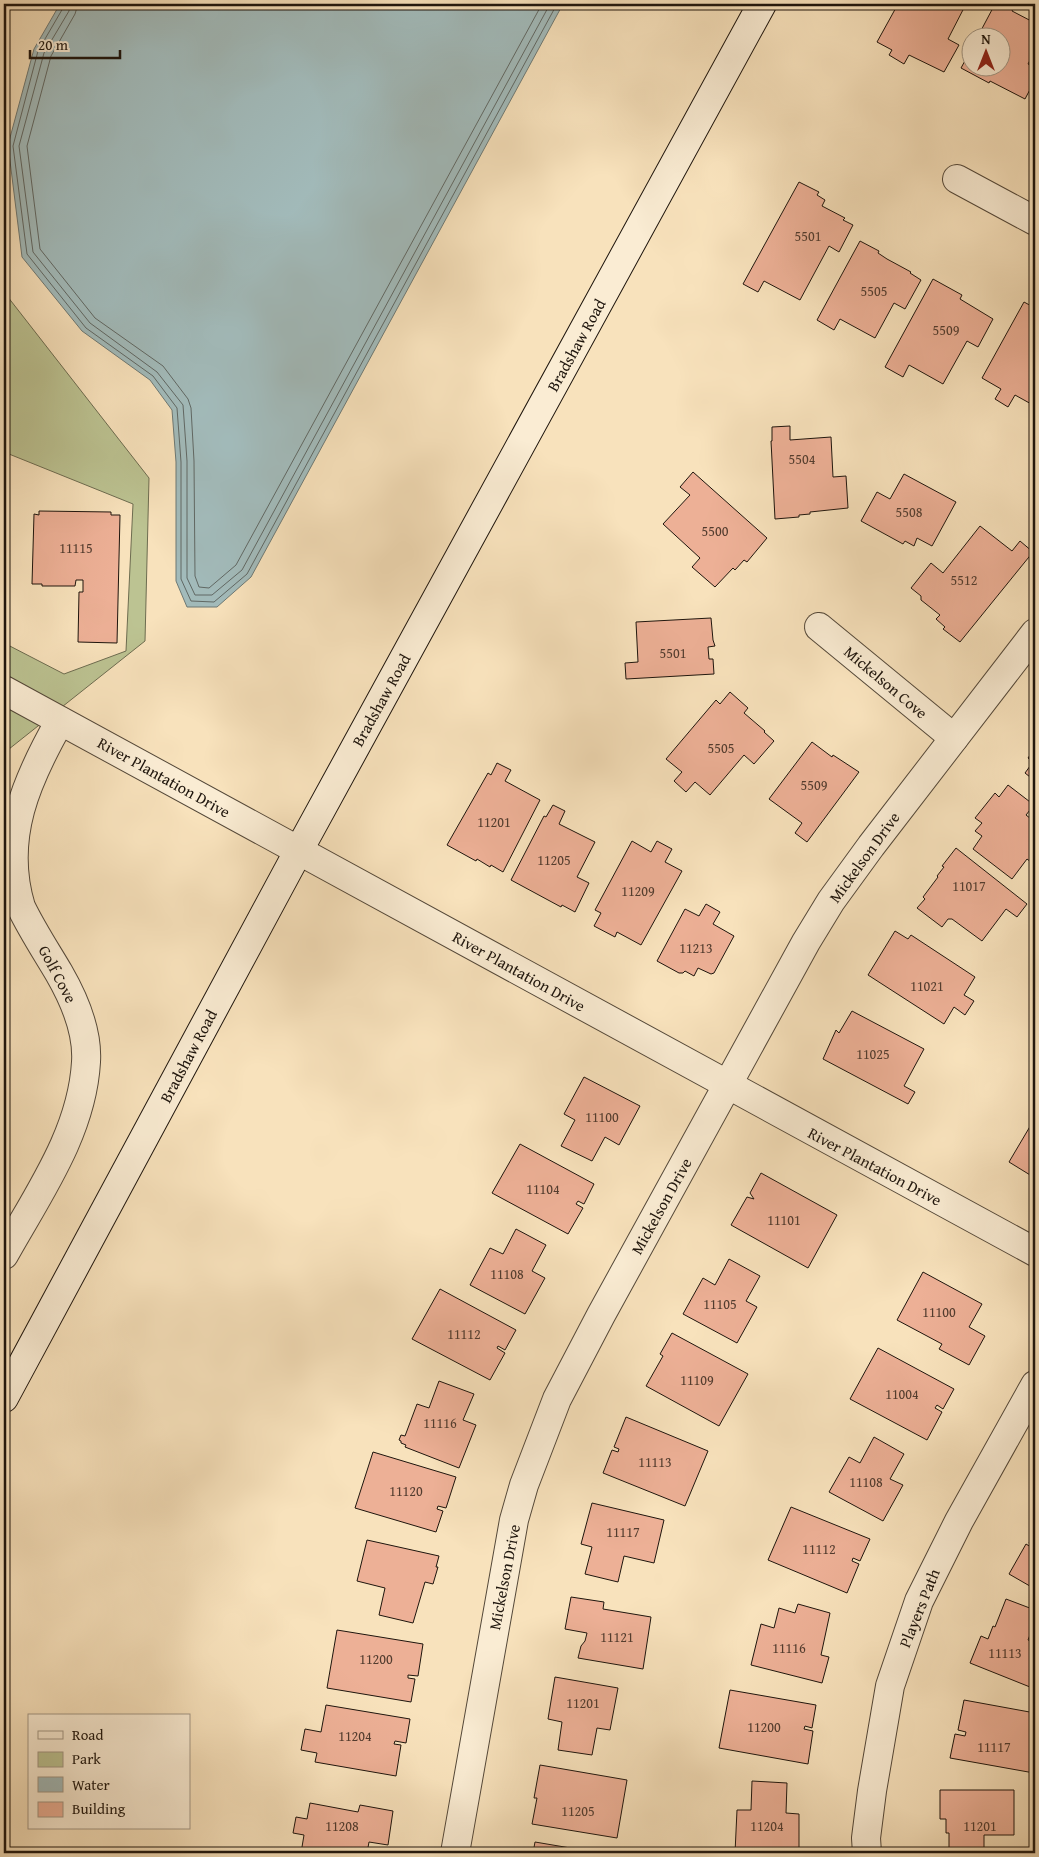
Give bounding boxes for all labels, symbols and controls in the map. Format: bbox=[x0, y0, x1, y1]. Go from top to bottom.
scale bar bbox=[30, 28, 120, 60]
north arrow bbox=[962, 28, 1012, 78]
text: N bbox=[981, 29, 991, 49]
text: 20 m bbox=[38, 34, 69, 55]
house number: 5501 bbox=[795, 226, 821, 246]
house number: 5505 bbox=[861, 281, 887, 301]
street label: Bradshaw Road bbox=[541, 294, 612, 396]
house number: 5509 bbox=[933, 320, 960, 340]
house number: 5504 bbox=[789, 449, 816, 469]
house number: 5508 bbox=[896, 502, 923, 522]
house number: 5500 bbox=[702, 521, 729, 541]
house number: 11115 bbox=[59, 538, 93, 558]
house number: 5512 bbox=[951, 570, 977, 590]
street label: Mickelson Cove bbox=[839, 640, 933, 724]
house number: 5501 bbox=[660, 643, 686, 663]
street label: Bradshaw Road bbox=[346, 649, 417, 751]
street label: River Plantation Drive bbox=[93, 731, 235, 823]
house number: 5505 bbox=[708, 738, 734, 758]
house number: 5509 bbox=[801, 775, 828, 795]
street label: Mickelson Drive bbox=[823, 807, 905, 907]
house number: 11201 bbox=[477, 812, 511, 832]
house number: 11205 bbox=[537, 850, 571, 870]
house number: 11017 bbox=[952, 876, 986, 896]
house number: 11209 bbox=[621, 881, 655, 901]
street label: River Plantation Drive bbox=[448, 925, 590, 1017]
house number: 11213 bbox=[679, 938, 713, 958]
street label: Golf Cove bbox=[33, 941, 83, 1007]
house number: 11021 bbox=[910, 976, 944, 996]
street label: Bradshaw Road bbox=[153, 1005, 223, 1107]
house number: 11025 bbox=[856, 1044, 890, 1064]
house number: 11100 bbox=[585, 1107, 619, 1127]
street label: River Plantation Drive bbox=[804, 1121, 946, 1211]
street label: Mickelson Drive bbox=[625, 1153, 697, 1259]
house number: 11104 bbox=[526, 1179, 560, 1199]
house number: 11101 bbox=[767, 1210, 801, 1230]
house number: 11108 bbox=[490, 1264, 524, 1284]
house number: 11105 bbox=[703, 1294, 737, 1314]
house number: 11100 bbox=[922, 1302, 956, 1322]
house number: 11112 bbox=[447, 1324, 481, 1344]
house number: 11109 bbox=[680, 1370, 714, 1390]
house number: 11004 bbox=[885, 1384, 919, 1404]
house number: 11116 bbox=[423, 1413, 457, 1433]
house number: 11113 bbox=[638, 1452, 672, 1472]
house number: 11108 bbox=[849, 1472, 883, 1492]
house number: 11120 bbox=[389, 1481, 423, 1501]
street label: Mickelson Drive bbox=[482, 1522, 526, 1632]
house number: 11117 bbox=[606, 1522, 640, 1542]
house number: 11112 bbox=[802, 1539, 836, 1559]
street label: Players Path bbox=[892, 1565, 946, 1651]
house number: 11121 bbox=[600, 1627, 634, 1647]
house number: 11116 bbox=[772, 1638, 806, 1658]
house number: 11113 bbox=[988, 1643, 1022, 1663]
house number: 11200 bbox=[359, 1649, 393, 1669]
house number: 11201 bbox=[566, 1693, 600, 1713]
legend bbox=[28, 1714, 190, 1830]
house number: 11200 bbox=[747, 1717, 781, 1737]
text: Road bbox=[72, 1724, 103, 1745]
house number: 11204 bbox=[338, 1726, 372, 1746]
house number: 11117 bbox=[977, 1737, 1011, 1757]
text: Park bbox=[72, 1748, 101, 1769]
text: Water bbox=[72, 1774, 110, 1795]
text: Building bbox=[72, 1798, 126, 1819]
house number: 11205 bbox=[561, 1801, 595, 1821]
house number: 11208 bbox=[325, 1816, 359, 1836]
house number: 11204 bbox=[750, 1816, 784, 1836]
house number: 11201 bbox=[963, 1816, 997, 1836]

